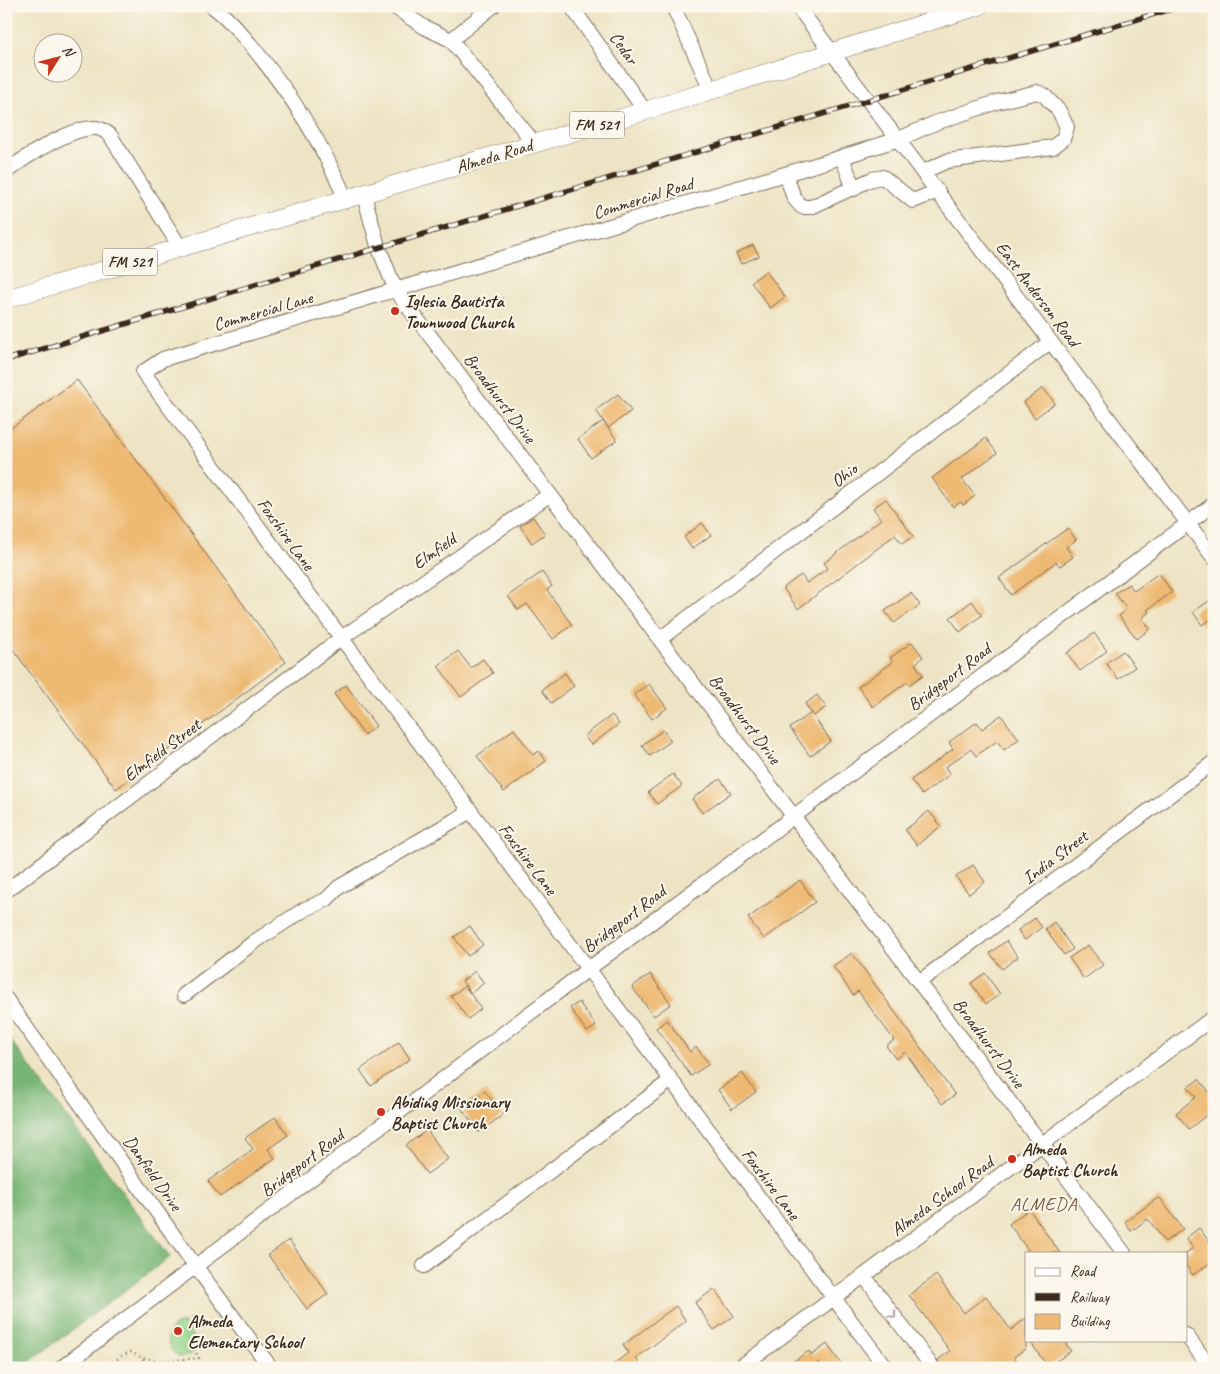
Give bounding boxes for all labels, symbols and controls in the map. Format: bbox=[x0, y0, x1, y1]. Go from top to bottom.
street label: Cedar bbox=[605, 27, 644, 70]
north arrow bbox=[32, 32, 82, 82]
text: N bbox=[59, 42, 79, 61]
road number: FM 521 bbox=[570, 112, 624, 138]
street label: Almeda Road bbox=[453, 133, 537, 178]
street label: Commercial Road bbox=[590, 171, 699, 224]
street label: East Anderson Road bbox=[991, 237, 1086, 353]
road number: FM 521 bbox=[102, 248, 158, 276]
street label: Commercial Lane bbox=[211, 286, 316, 336]
place label: Iglesia Bautista Townwood Church bbox=[405, 290, 515, 333]
marker: Iglesia Bautista Townwood Church bbox=[389, 305, 401, 317]
street label: Broadhurst Drive bbox=[459, 349, 542, 448]
street label: Ohio bbox=[827, 457, 863, 492]
street label: Foxshire Lane bbox=[252, 493, 320, 575]
street label: Elmfield bbox=[408, 527, 462, 574]
street label: Bridgeport Road bbox=[903, 637, 997, 715]
street label: Broadhurst Drive bbox=[704, 670, 787, 769]
street label: Elmfield Street bbox=[119, 713, 207, 786]
street label: Foxshire Lane bbox=[494, 819, 563, 900]
street label: India Street bbox=[1018, 824, 1094, 889]
street label: Bridgeport Road bbox=[578, 879, 672, 957]
street label: Broadhurst Drive bbox=[948, 994, 1031, 1093]
place label: Abiding Missionary Baptist Church bbox=[391, 1091, 511, 1134]
marker: Abiding Missionary Baptist Church bbox=[375, 1106, 387, 1118]
street label: Bridgeport Road bbox=[256, 1123, 350, 1201]
street label: Danfield Drive bbox=[119, 1131, 188, 1216]
place label: Almeda Baptist Church bbox=[1022, 1138, 1118, 1181]
street label: Foxshire Lane bbox=[737, 1144, 806, 1225]
street label: Almeda School Road bbox=[887, 1150, 1000, 1240]
marker: Almeda Baptist Church bbox=[1006, 1153, 1018, 1165]
district label: ALMEDA bbox=[1010, 1192, 1078, 1216]
legend bbox=[1025, 1252, 1188, 1342]
text: Road bbox=[1070, 1262, 1097, 1281]
text: Railway bbox=[1070, 1288, 1111, 1307]
one-way arrow bbox=[887, 1309, 896, 1319]
place label: Almeda Elementary School bbox=[188, 1310, 306, 1353]
text: Building bbox=[1070, 1312, 1110, 1331]
marker: Almeda Elementary School bbox=[172, 1325, 184, 1337]

